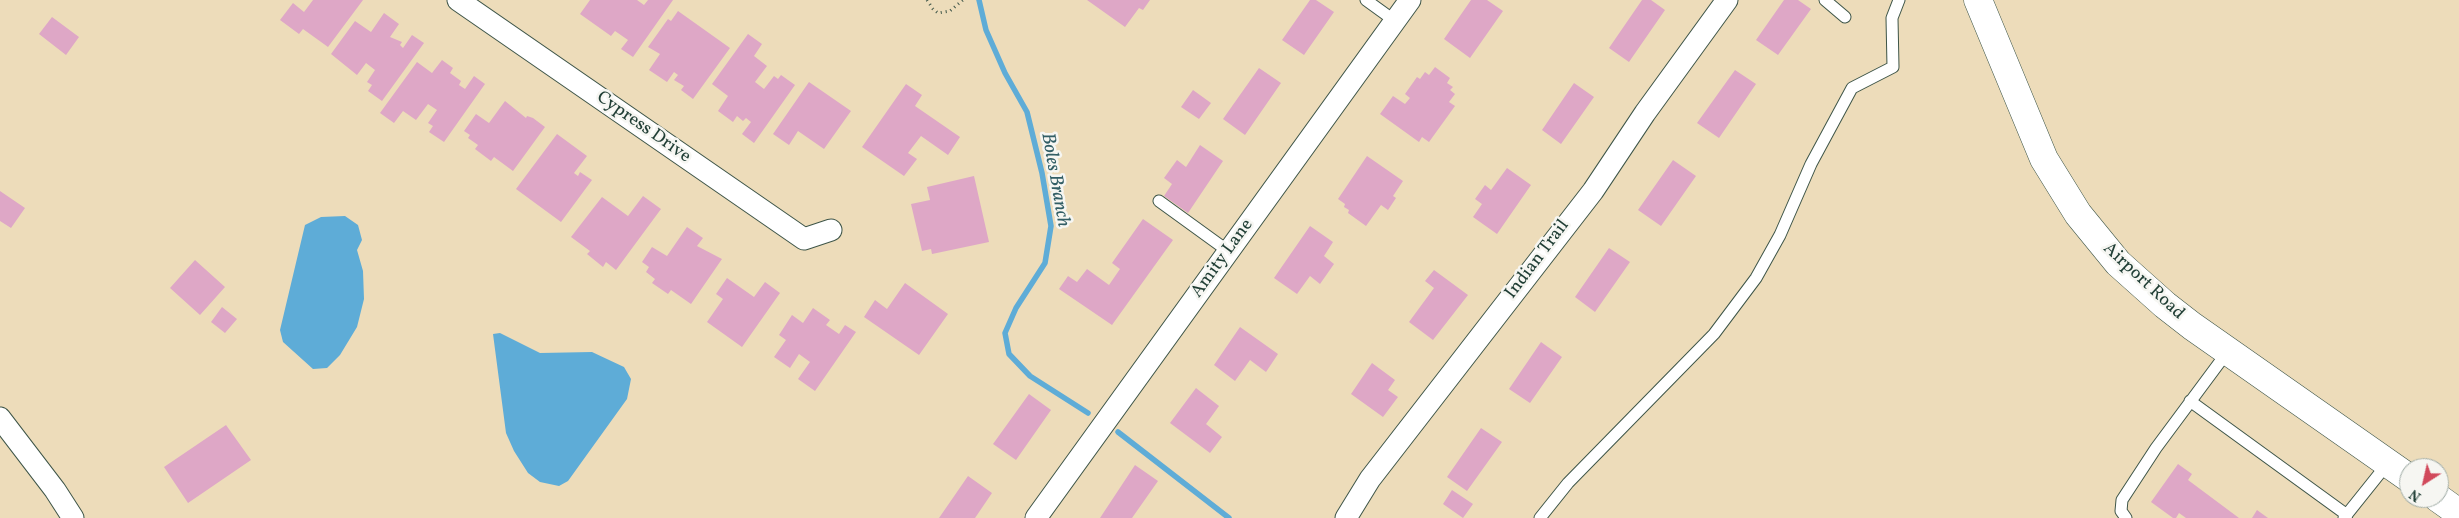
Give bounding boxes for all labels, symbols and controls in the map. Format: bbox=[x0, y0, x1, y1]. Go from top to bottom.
street label: Cypress Drive bbox=[592, 88, 694, 168]
water label: Boles Branch bbox=[1035, 131, 1073, 229]
street label: Amity Lane bbox=[1187, 215, 1259, 303]
street label: Indian Trail bbox=[1501, 216, 1575, 304]
street label: Airport Road bbox=[2098, 239, 2188, 325]
north arrow bbox=[2399, 458, 2449, 508]
text: N bbox=[2406, 484, 2425, 506]

